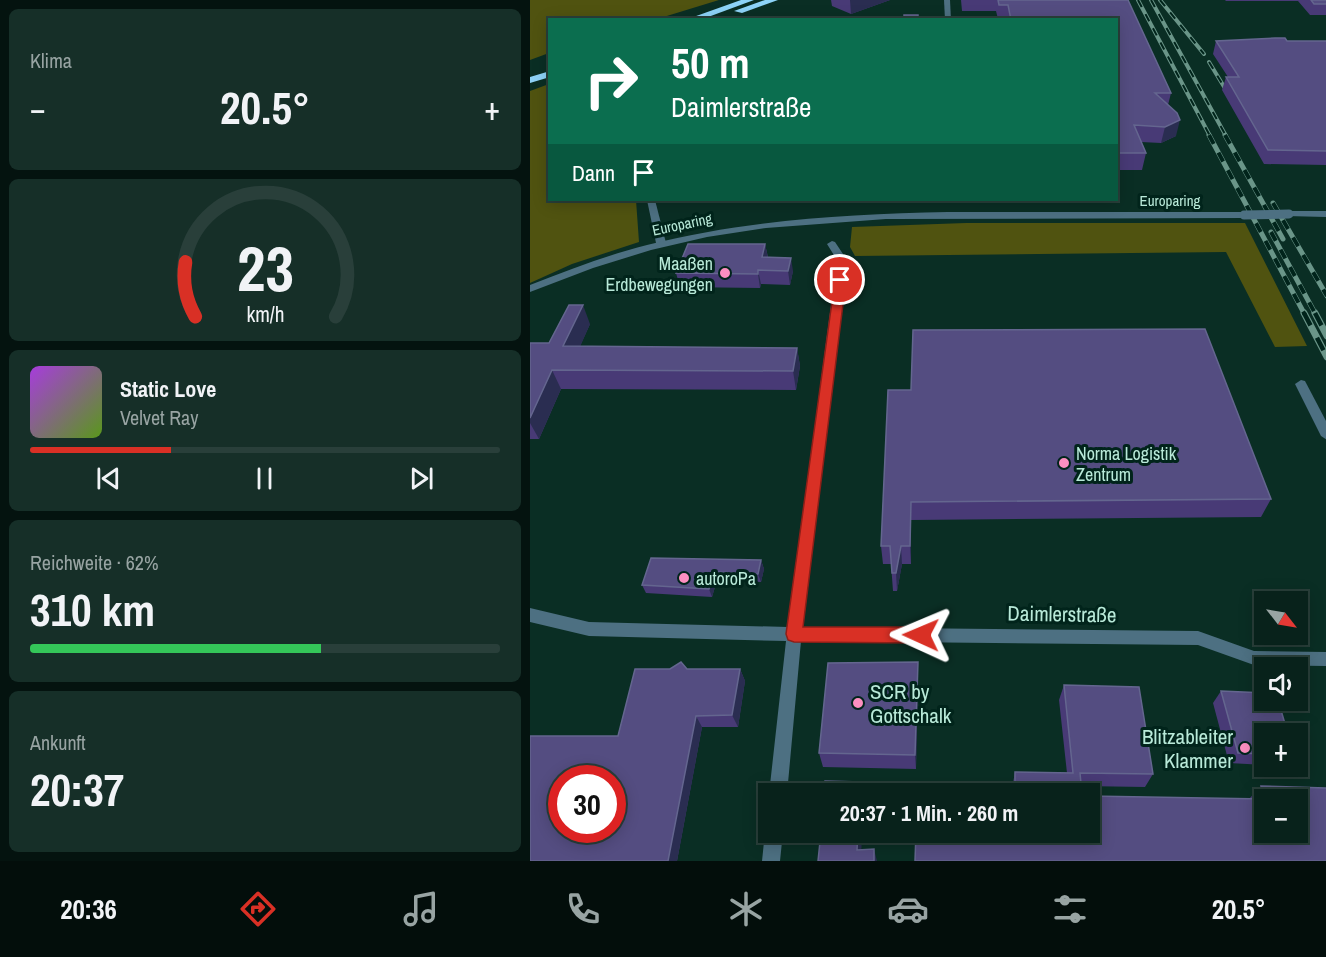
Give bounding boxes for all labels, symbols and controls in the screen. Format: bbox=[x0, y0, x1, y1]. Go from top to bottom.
text: 50 m bbox=[671, 35, 750, 91]
icon: right bbox=[572, 42, 650, 120]
text: Klima bbox=[30, 47, 72, 74]
text: 20.5° bbox=[220, 77, 310, 138]
text: − bbox=[30, 86, 46, 130]
text: + bbox=[484, 86, 500, 130]
text: Daimlerstraße bbox=[671, 89, 811, 125]
icon: arrive bbox=[627, 156, 660, 189]
text: Dann bbox=[572, 158, 615, 188]
street label: Europaring bbox=[1140, 190, 1201, 211]
street label: Europaring bbox=[650, 207, 714, 241]
text: 23 bbox=[237, 226, 293, 310]
place label: Maaßen Erdbewegungen bbox=[606, 251, 713, 297]
pin bbox=[814, 254, 865, 305]
icon: arrive bbox=[823, 263, 856, 296]
marker: Maaßen Erdbewegungen bbox=[718, 266, 732, 280]
text: km/h bbox=[246, 301, 284, 330]
text: Static Love bbox=[120, 374, 216, 404]
text: Velvet Ray bbox=[120, 404, 198, 431]
place label: Norma Logistik Zentrum bbox=[1076, 441, 1177, 487]
marker: Norma Logistik Zentrum bbox=[1057, 456, 1071, 470]
icon: previous bbox=[92, 462, 125, 495]
icon: pause bbox=[248, 462, 281, 495]
icon: next bbox=[405, 462, 438, 495]
text: Reichweite · 62% bbox=[30, 549, 159, 576]
place label: autoroPa bbox=[696, 566, 756, 591]
marker: autoroPa bbox=[677, 571, 691, 585]
text: 310 km bbox=[30, 579, 155, 640]
north arrow bbox=[1254, 591, 1308, 645]
map controls bbox=[1254, 591, 1308, 843]
street label: Daimlerstraße bbox=[1007, 599, 1117, 629]
position arrow bbox=[889, 603, 953, 667]
button: sound bbox=[1254, 657, 1308, 711]
place label: SCR by Gottschalk bbox=[870, 677, 952, 730]
marker: SCR by Gottschalk bbox=[851, 696, 865, 710]
place label: Blitzableiter Klammer bbox=[1142, 722, 1233, 775]
button: + bbox=[1254, 723, 1308, 777]
text: Ankunft bbox=[30, 729, 86, 756]
marker: Blitzableiter Klammer bbox=[1238, 741, 1252, 755]
text: 20:37 bbox=[30, 759, 124, 820]
speed limit sign: 30 bbox=[548, 765, 626, 843]
button: − bbox=[1254, 789, 1308, 843]
text: 20:37 · 1 Min. · 260 m bbox=[840, 798, 1018, 828]
icon: directions bbox=[237, 888, 279, 930]
icon: music bbox=[400, 888, 442, 930]
icon: phone bbox=[562, 888, 604, 930]
icon: climate bbox=[725, 888, 767, 930]
icon: car bbox=[887, 888, 929, 930]
icon: filters bbox=[1049, 888, 1091, 930]
text: 20:36 bbox=[60, 891, 117, 927]
text: 20.5° bbox=[1212, 891, 1266, 927]

